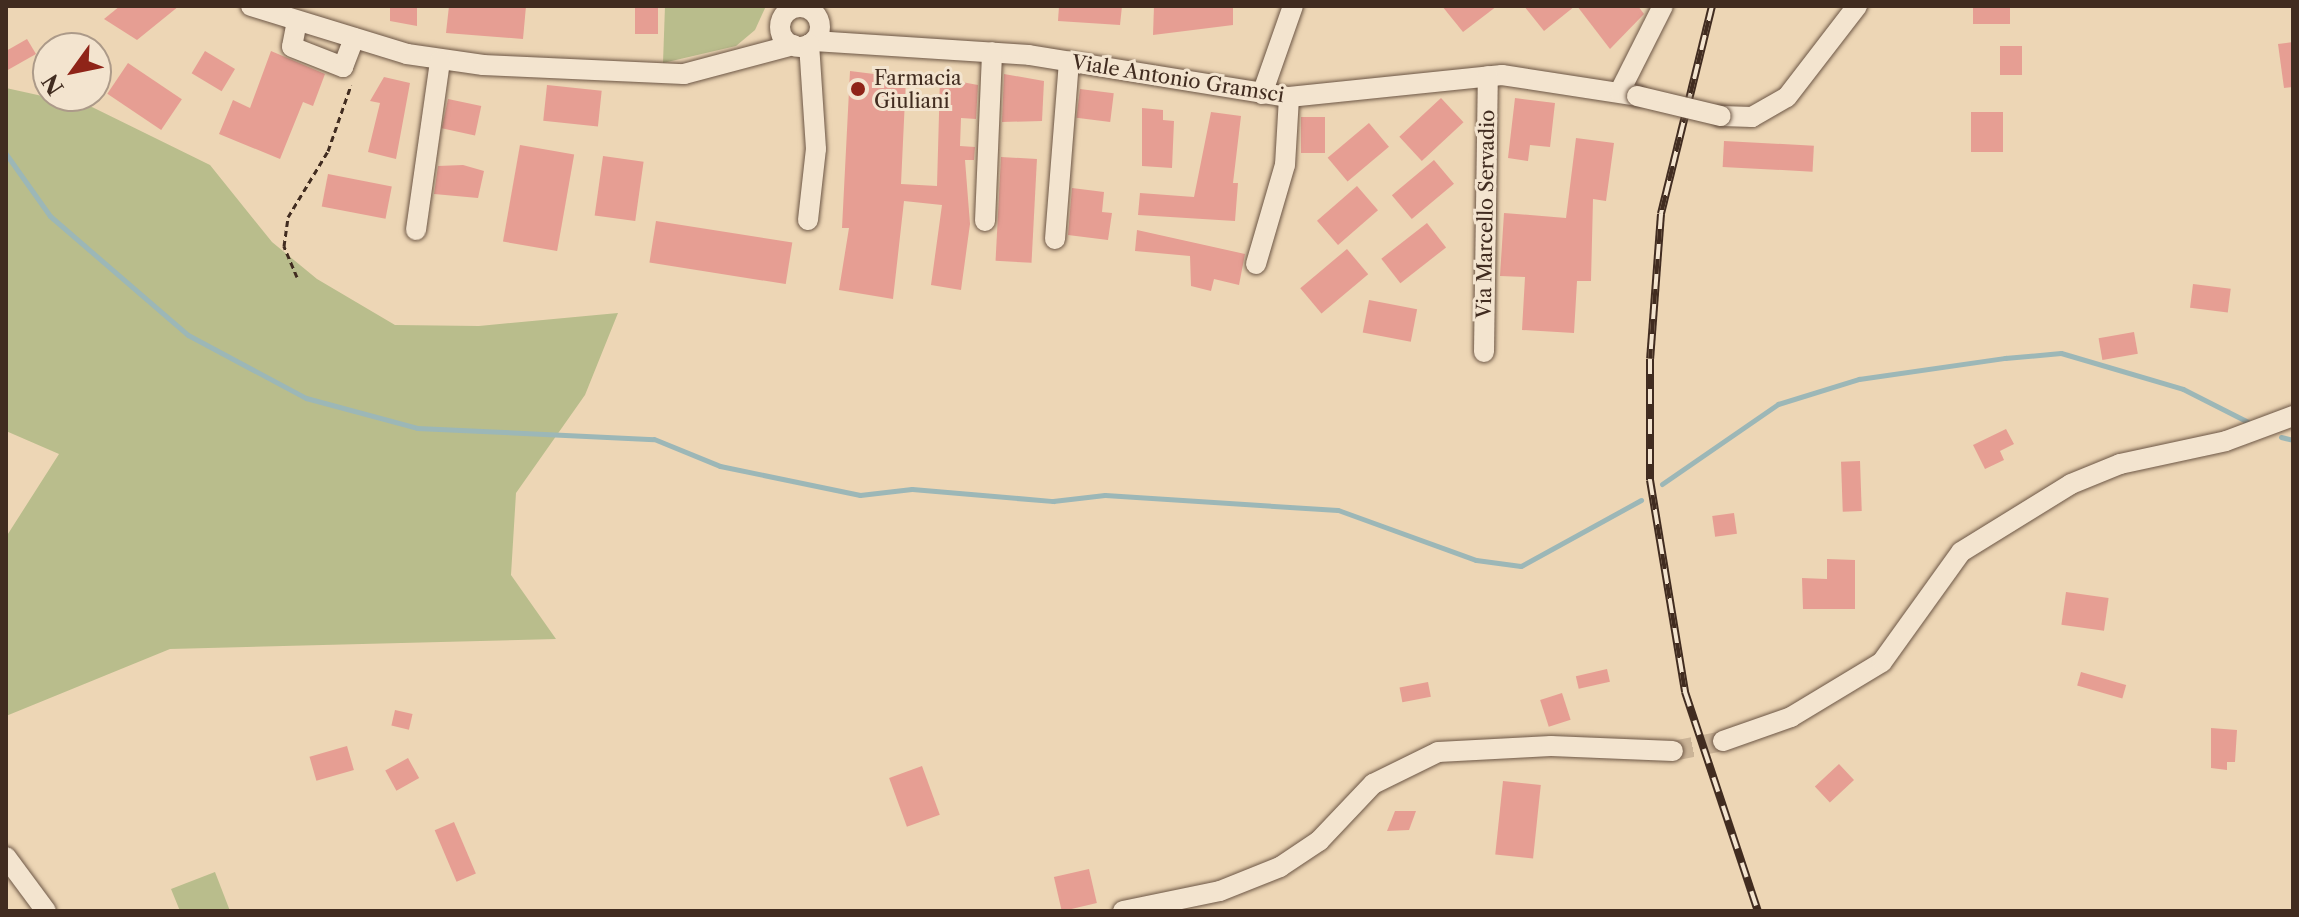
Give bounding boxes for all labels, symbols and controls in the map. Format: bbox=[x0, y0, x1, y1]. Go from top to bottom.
north arrow bbox=[32, 32, 112, 112]
street label: Viale Antonio Gramsci bbox=[1070, 50, 1286, 108]
place label: Farmacia Giuliani bbox=[874, 66, 962, 113]
text: N bbox=[37, 69, 70, 100]
marker: Farmacia Giuliani bbox=[849, 80, 867, 98]
street label: Via Marcello Servadio bbox=[1472, 109, 1500, 319]

